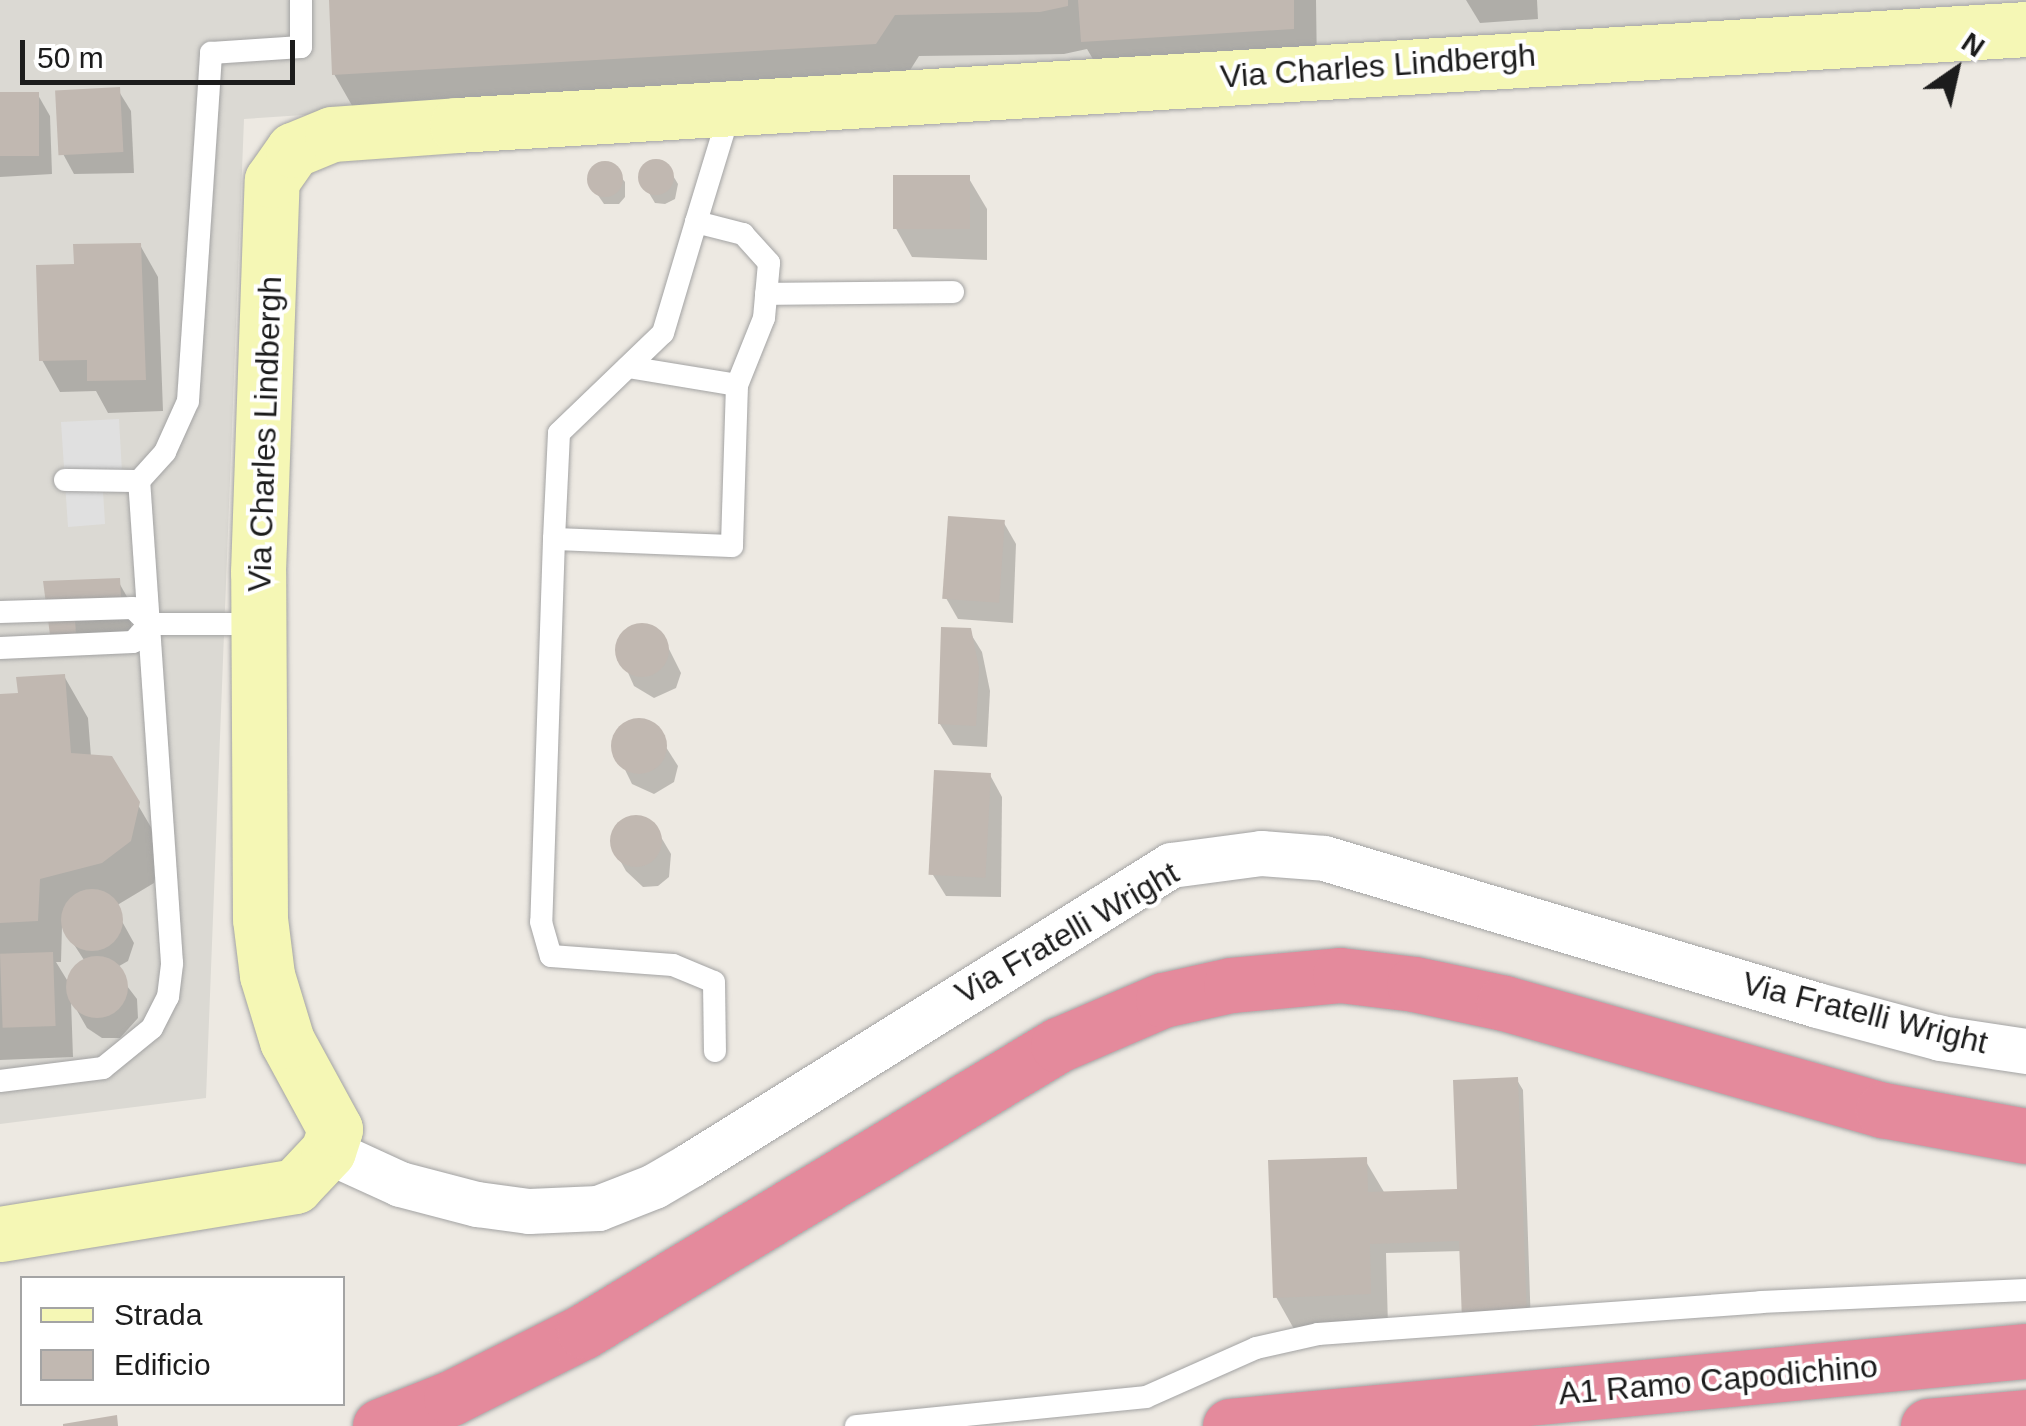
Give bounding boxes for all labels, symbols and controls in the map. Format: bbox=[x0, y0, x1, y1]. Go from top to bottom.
scale bar bbox=[25, 20, 300, 82]
north arrow bbox=[1906, 20, 2006, 120]
text: N bbox=[1956, 26, 1990, 63]
street label: Via Charles Lindbergh bbox=[1219, 36, 1537, 96]
text: 50 m bbox=[37, 41, 104, 74]
street label: Via Charles Lindbergh bbox=[240, 275, 290, 593]
street label: Via Fratelli Wright bbox=[949, 854, 1185, 1012]
street label: Via Fratelli Wright bbox=[1738, 964, 1992, 1062]
legend bbox=[20, 1276, 345, 1406]
text: Strada bbox=[114, 1298, 202, 1331]
street label: A1 Ramo Capodichino bbox=[1557, 1347, 1879, 1413]
text: Edificio bbox=[114, 1348, 211, 1381]

